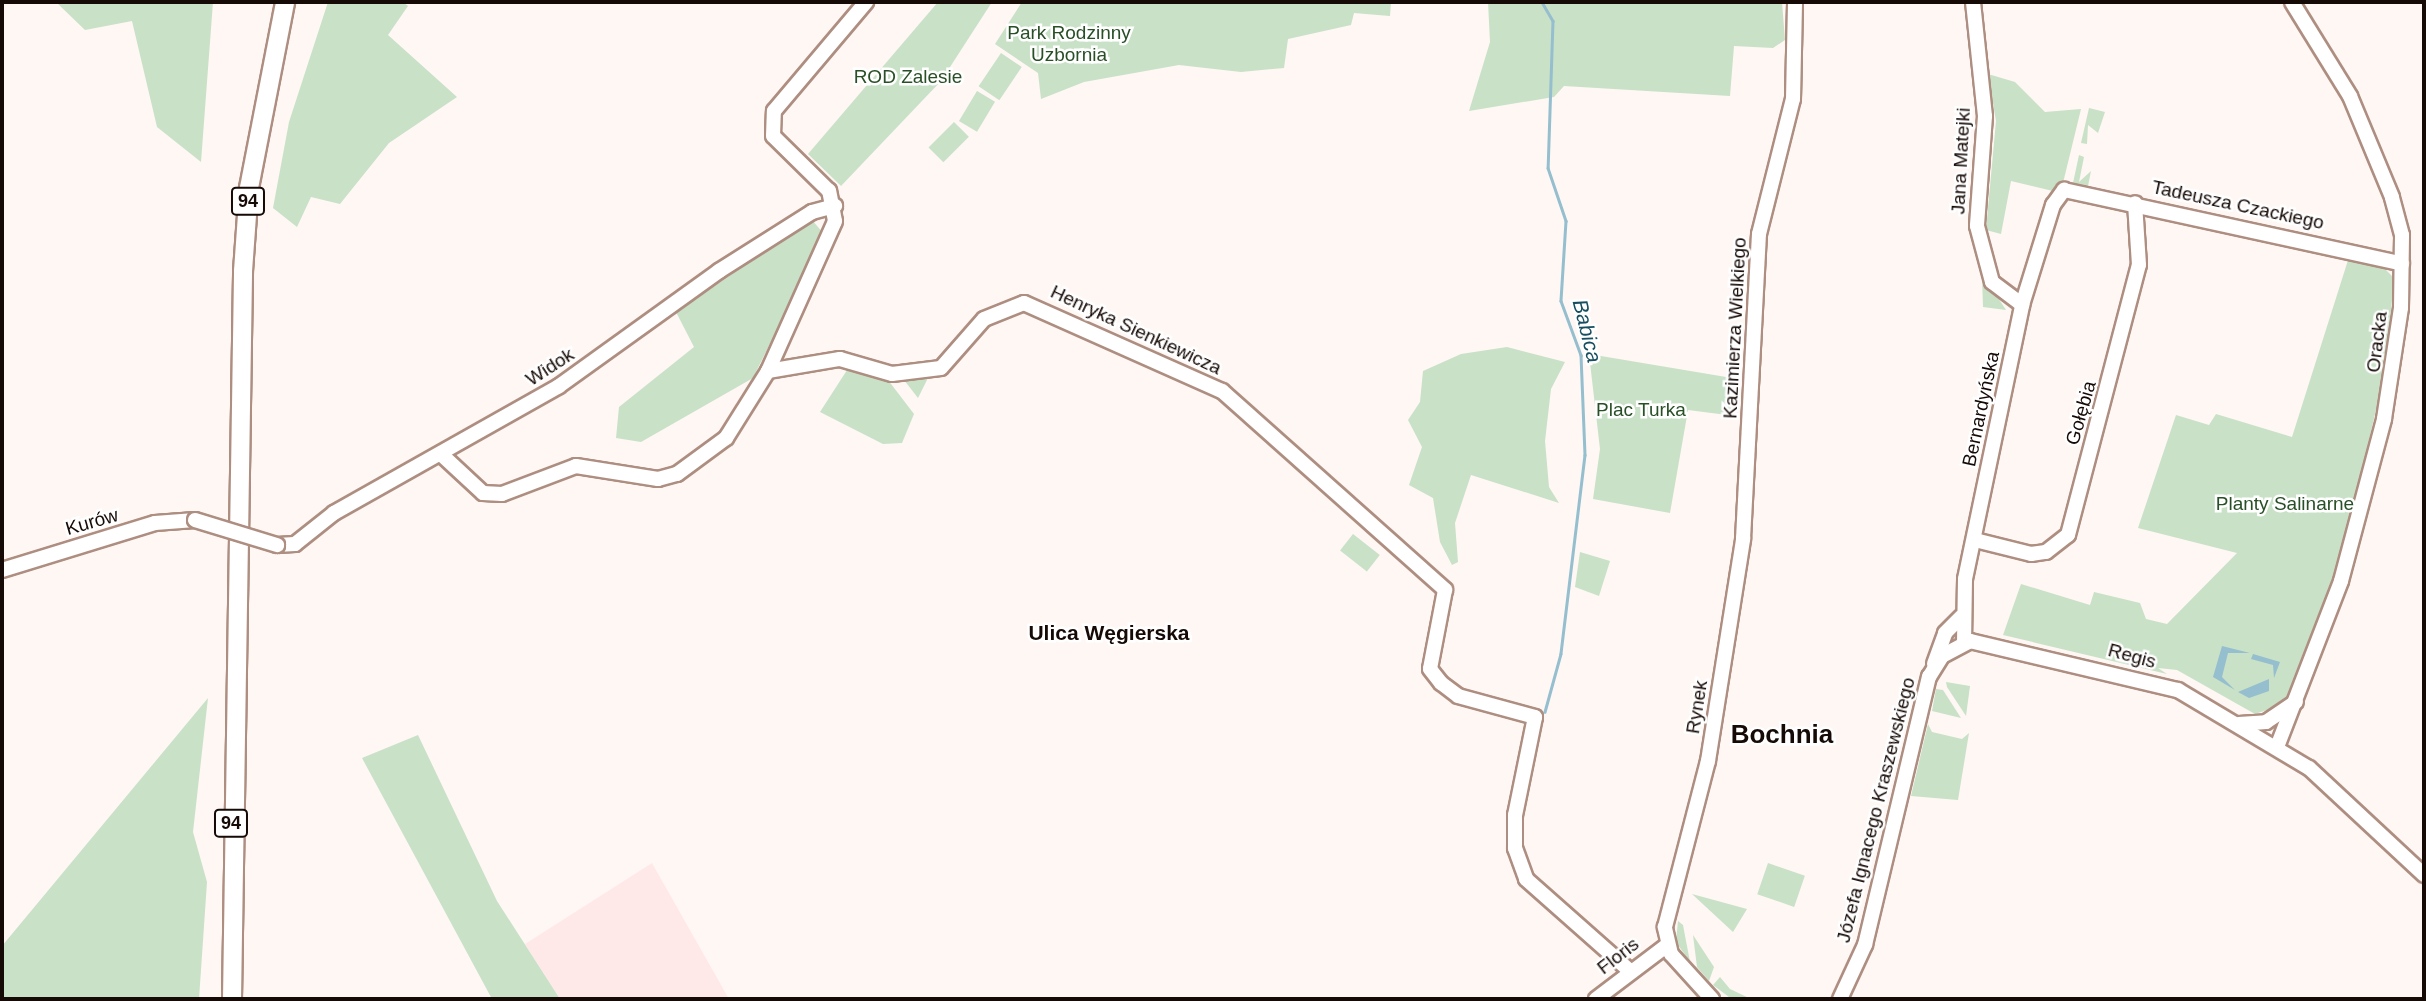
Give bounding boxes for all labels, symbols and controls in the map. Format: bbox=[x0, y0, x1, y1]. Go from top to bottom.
park label: Park Rodzinny Uzbornia bbox=[1007, 22, 1131, 66]
park label: ROD Zalesie bbox=[854, 66, 962, 88]
street label: Jana Matejki bbox=[1947, 107, 1975, 215]
street label: Tadeusza Czackiego bbox=[2150, 176, 2326, 234]
road number: 94 bbox=[230, 186, 266, 216]
street label: Kazimierza Wielkiego bbox=[1719, 237, 1751, 419]
street label: Henryka Sienkiewicza bbox=[1047, 280, 1225, 380]
water label: Babica bbox=[1567, 297, 1607, 365]
street label: Oracka bbox=[2362, 310, 2392, 374]
street label: Widok bbox=[522, 343, 578, 391]
street label: Bernardyńska bbox=[1958, 349, 2004, 469]
street label: Gołębia bbox=[2061, 378, 2101, 448]
park label: Plac Turka bbox=[1596, 399, 1686, 421]
park label: Planty Salinarne bbox=[2216, 493, 2354, 515]
street label: Kurów bbox=[63, 504, 121, 540]
district label: Ulica Węgierska bbox=[1028, 620, 1190, 646]
street label: Regis bbox=[2106, 639, 2158, 673]
street label: Józefa Ignacego Kraszewskiego bbox=[1832, 675, 1920, 945]
street label: Rynek bbox=[1682, 679, 1712, 735]
district label: Bochnia bbox=[1731, 719, 1833, 751]
road number: 94 bbox=[214, 808, 248, 838]
street label: Floris bbox=[1593, 933, 1643, 979]

